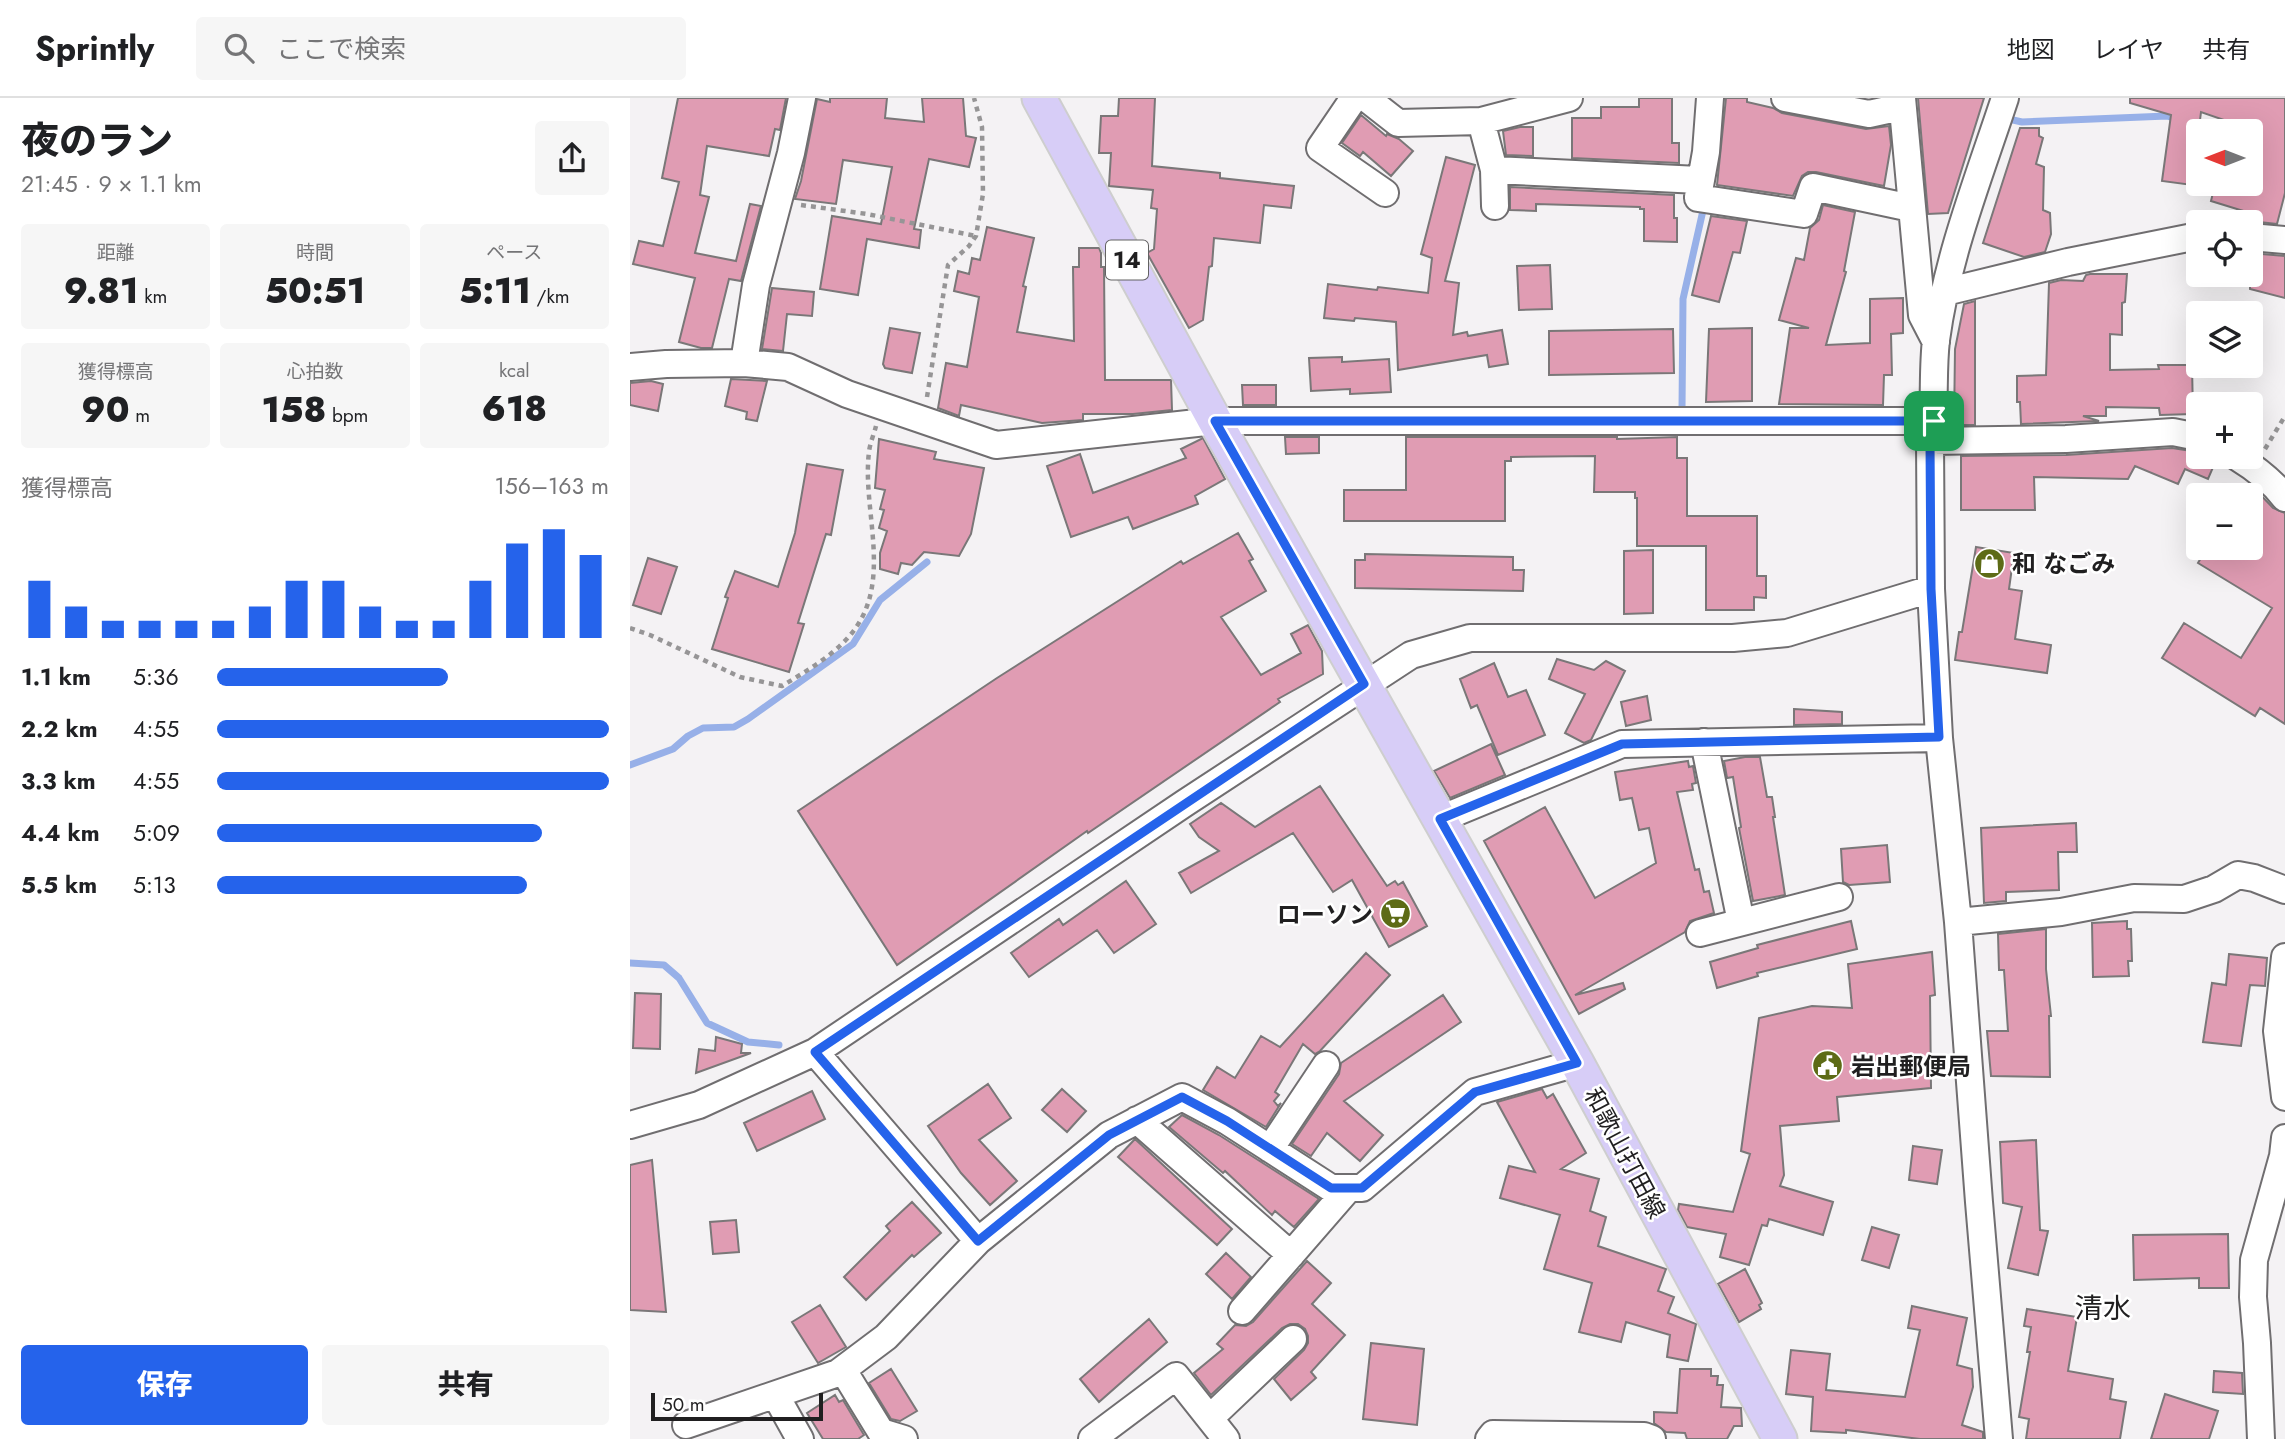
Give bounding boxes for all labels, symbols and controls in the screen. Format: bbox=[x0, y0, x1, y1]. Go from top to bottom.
search box bbox=[196, 17, 686, 80]
text: Sprintly bbox=[35, 25, 154, 72]
icon: search bbox=[220, 29, 258, 67]
text: ここで検索 bbox=[276, 30, 406, 68]
text: 地図 bbox=[2007, 32, 2055, 67]
text: レイヤ bbox=[2093, 32, 2164, 67]
text: 共有 bbox=[2202, 32, 2250, 67]
text: 夜のラン bbox=[21, 113, 173, 168]
north arrow bbox=[2186, 119, 2263, 196]
map controls bbox=[2186, 119, 2263, 560]
button: share bbox=[535, 121, 609, 195]
text: 21:45 · 9 × 1.1 km bbox=[21, 167, 202, 201]
button: locate bbox=[2186, 210, 2263, 287]
text: 距離 bbox=[97, 239, 135, 266]
text: 時間 bbox=[296, 239, 334, 266]
text: ペース bbox=[486, 239, 542, 266]
road number: 14 bbox=[1106, 240, 1148, 280]
text: 9.81 bbox=[64, 266, 139, 316]
text: 50:51 bbox=[265, 266, 365, 316]
text: 5:11 bbox=[459, 266, 531, 316]
text: km bbox=[139, 283, 167, 310]
text: /km bbox=[531, 283, 570, 310]
button: layers bbox=[2186, 301, 2263, 378]
text: kcal bbox=[499, 357, 530, 384]
text: 獲得標高 bbox=[78, 358, 154, 385]
text: 心拍数 bbox=[286, 358, 344, 385]
text: 618 bbox=[482, 384, 547, 434]
text: 90 bbox=[81, 385, 130, 435]
text: 158 bbox=[262, 385, 326, 435]
pin bbox=[1904, 391, 1964, 451]
button: + bbox=[2186, 392, 2263, 469]
text: m bbox=[130, 402, 150, 429]
text: bpm bbox=[326, 402, 368, 429]
icon: arrive bbox=[1915, 402, 1953, 440]
text: 156–163 m bbox=[494, 469, 609, 503]
text: 獲得標高 bbox=[21, 471, 113, 505]
button: − bbox=[2186, 483, 2263, 560]
shop icon: 和 なごみ bbox=[1972, 546, 2006, 580]
place label: 和 なごみ bbox=[2012, 546, 2115, 581]
text: 1.1 km bbox=[21, 660, 91, 694]
text: 5:36 bbox=[133, 660, 179, 694]
text: 2.2 km bbox=[21, 712, 98, 746]
text: 4:55 bbox=[133, 712, 179, 746]
text: 3.3 km bbox=[21, 764, 96, 798]
text: 4:55 bbox=[133, 764, 179, 798]
text: 4.4 km bbox=[21, 816, 100, 850]
text: 5:09 bbox=[133, 816, 180, 850]
text: 5.5 km bbox=[21, 868, 97, 902]
text: 5:13 bbox=[133, 868, 176, 902]
place label: ローソン bbox=[1277, 897, 1373, 932]
supermarket icon: ローソン bbox=[1379, 897, 1413, 931]
public building icon: 岩出郵便局 bbox=[1811, 1049, 1845, 1083]
place label: 岩出郵便局 bbox=[1851, 1049, 1971, 1084]
street label: 和歌山打田線 bbox=[1576, 1081, 1674, 1225]
district label: 清水 bbox=[2075, 1288, 2131, 1329]
button: 保存 bbox=[21, 1345, 308, 1425]
button: 共有 bbox=[322, 1345, 609, 1425]
scale bar bbox=[651, 1390, 822, 1422]
text: 50 m bbox=[662, 1391, 705, 1418]

